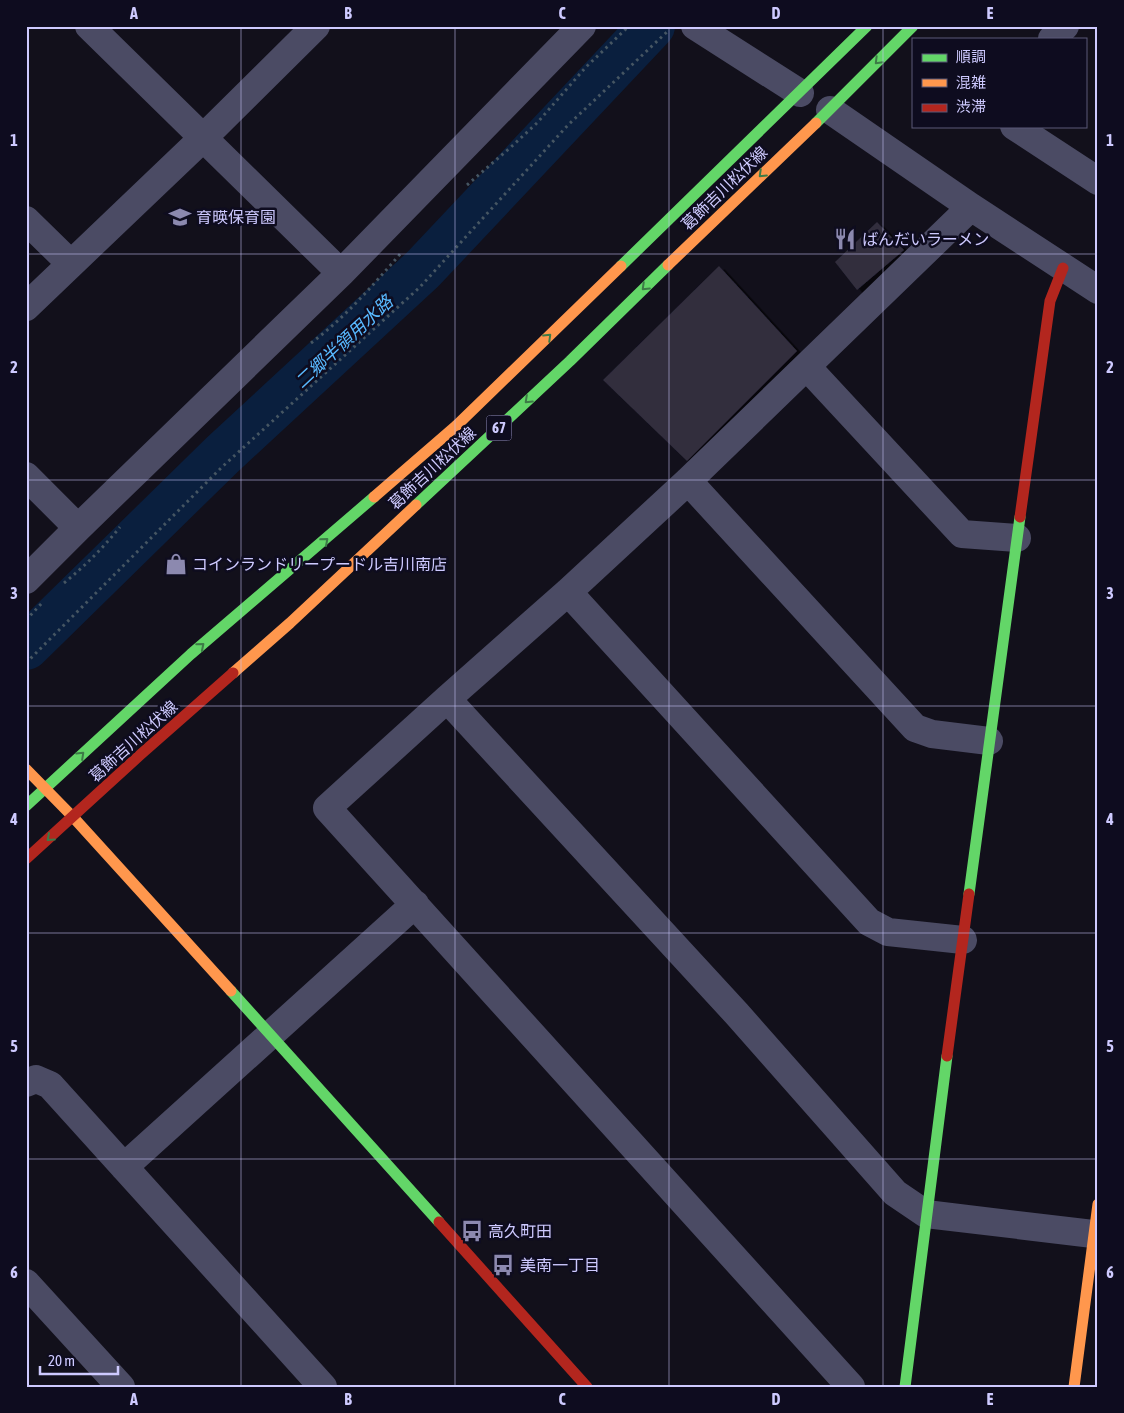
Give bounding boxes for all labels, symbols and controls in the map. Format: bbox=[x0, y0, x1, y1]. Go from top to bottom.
text: A bbox=[129, 4, 138, 22]
text: B bbox=[344, 4, 352, 22]
text: C bbox=[558, 4, 566, 22]
text: D bbox=[772, 4, 781, 22]
text: E bbox=[987, 4, 994, 22]
legend bbox=[912, 38, 1086, 128]
text: 順調 bbox=[956, 48, 986, 65]
one-way arrow bbox=[875, 55, 884, 64]
text: 混雑 bbox=[956, 74, 986, 91]
text: 渋滞 bbox=[956, 98, 986, 115]
text: 1 bbox=[10, 131, 18, 149]
text: 1 bbox=[1106, 131, 1114, 149]
street label: 葛飾吉川松伏線 bbox=[677, 143, 771, 233]
one-way arrow bbox=[759, 168, 768, 177]
school or university icon: 育暎保育園 bbox=[167, 204, 193, 230]
place label: 育暎保育園 bbox=[196, 208, 276, 226]
restaurant icon: ばんだいラーメン bbox=[832, 226, 858, 252]
place label: ばんだいラーメン bbox=[862, 230, 989, 248]
one-way arrow bbox=[642, 281, 651, 290]
water label: 二郷半領用水路 bbox=[290, 290, 398, 392]
one-way arrow bbox=[543, 334, 552, 343]
text: 2 bbox=[10, 358, 18, 376]
text: 2 bbox=[1106, 358, 1114, 376]
one-way arrow bbox=[525, 394, 534, 403]
road number: 67 bbox=[486, 416, 512, 440]
street label: 葛飾吉川松伏線 bbox=[385, 423, 479, 513]
one-way arrow bbox=[319, 537, 328, 546]
shop icon: コインランドリープードル吉川南店 bbox=[163, 551, 189, 577]
place label: コインランドリープードル吉川南店 bbox=[192, 555, 447, 573]
text: 3 bbox=[10, 584, 18, 602]
text: 3 bbox=[1106, 584, 1114, 602]
one-way arrow bbox=[195, 643, 204, 652]
street label: 葛飾吉川松伏線 bbox=[85, 697, 181, 785]
one-way arrow bbox=[75, 752, 84, 761]
text: 4 bbox=[9, 810, 18, 828]
text: 4 bbox=[1105, 810, 1114, 828]
one-way arrow bbox=[46, 832, 55, 841]
text: 5 bbox=[10, 1037, 18, 1055]
text: 5 bbox=[1106, 1037, 1114, 1055]
bus stop icon: 高久町田 bbox=[459, 1218, 485, 1244]
place label: 高久町田 bbox=[488, 1222, 552, 1240]
bus stop icon: 美南一丁目 bbox=[490, 1252, 516, 1278]
place label: 美南一丁目 bbox=[520, 1256, 600, 1274]
text: 6 bbox=[10, 1263, 18, 1281]
text: 6 bbox=[1106, 1263, 1114, 1281]
scale bar bbox=[40, 1343, 118, 1375]
text: 20 m bbox=[48, 1352, 75, 1369]
text: A bbox=[129, 1390, 138, 1408]
text: B bbox=[344, 1390, 352, 1408]
text: C bbox=[558, 1390, 566, 1408]
text: D bbox=[772, 1390, 781, 1408]
text: E bbox=[987, 1390, 994, 1408]

